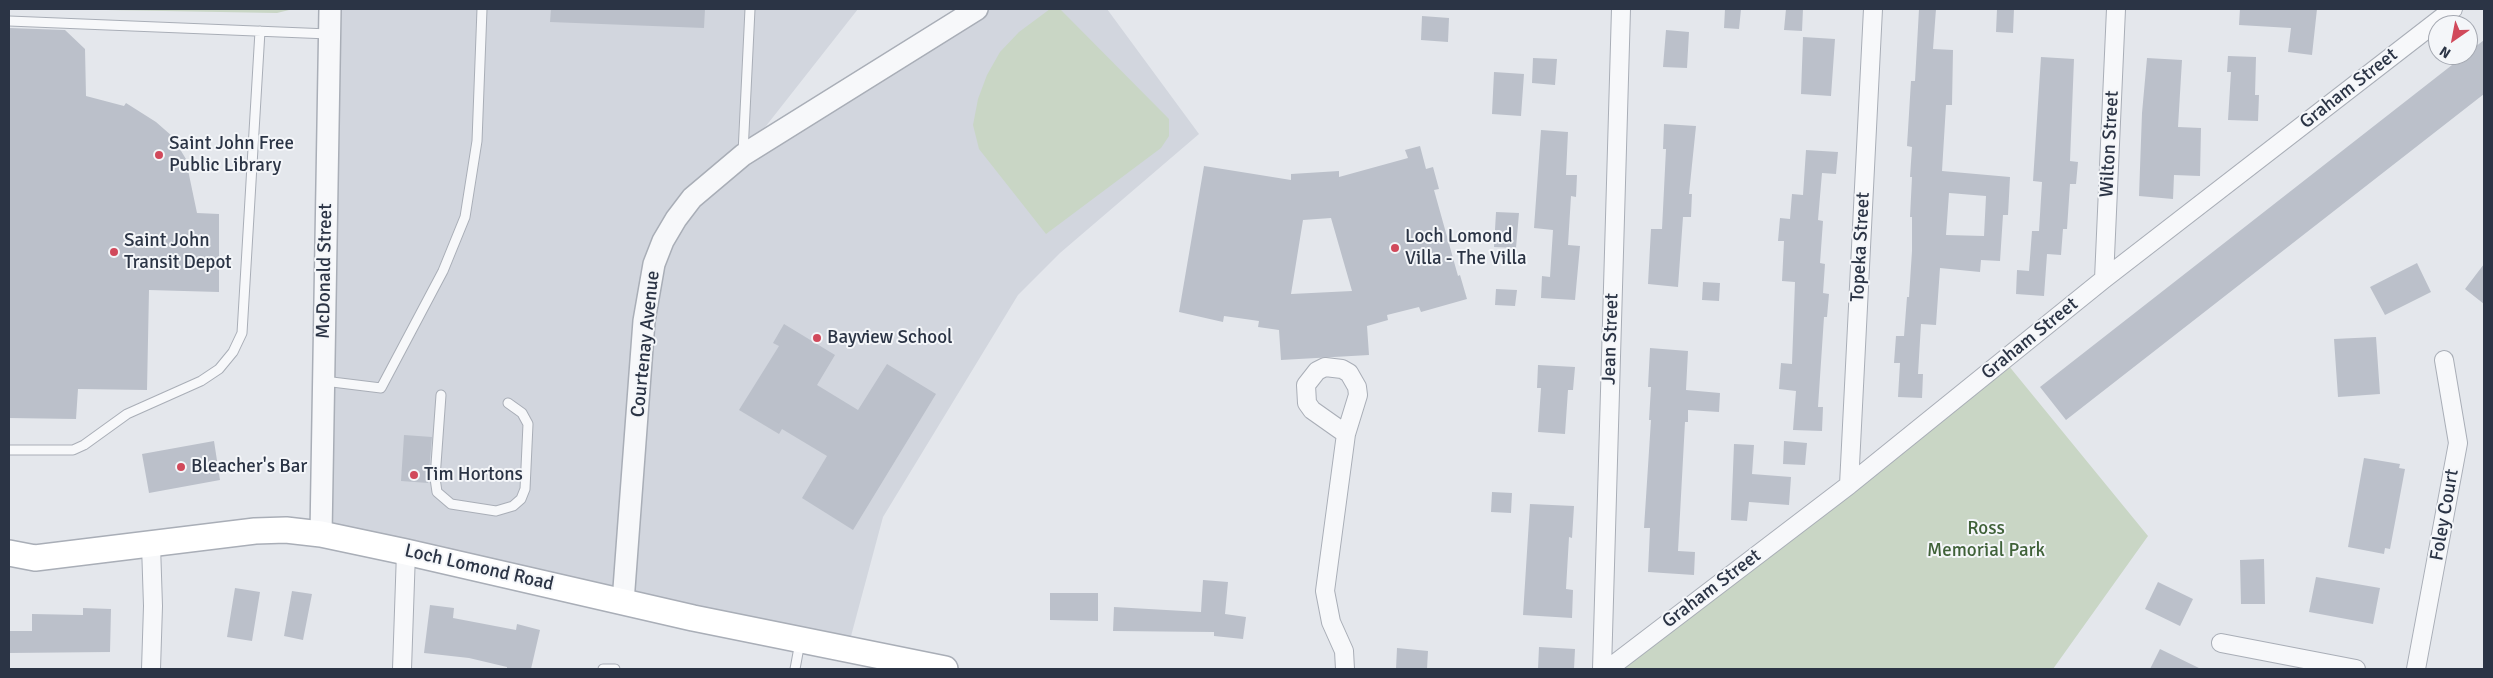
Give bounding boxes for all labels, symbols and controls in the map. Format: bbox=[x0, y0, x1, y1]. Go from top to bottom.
north arrow bbox=[2428, 15, 2478, 65]
text: N bbox=[2436, 42, 2454, 62]
street label: Graham Street bbox=[2296, 44, 2402, 134]
street label: Wilton Street bbox=[2096, 90, 2124, 198]
place label: Saint John Free Public Library bbox=[169, 133, 294, 177]
marker: Saint John Free Public Library bbox=[153, 149, 165, 161]
street label: Topeka Street bbox=[1847, 191, 1875, 303]
street label: McDonald Street bbox=[312, 203, 338, 339]
place label: Loch Lomond Villa - The Villa bbox=[1405, 226, 1527, 270]
place label: Saint John Transit Depot bbox=[124, 230, 232, 274]
marker: Loch Lomond Villa - The Villa bbox=[1389, 242, 1401, 254]
marker: Saint John Transit Depot bbox=[108, 246, 120, 258]
street label: Courtenay Avenue bbox=[627, 270, 665, 418]
street label: Jean Street bbox=[1598, 293, 1624, 385]
street label: Graham Street bbox=[1977, 293, 2083, 385]
place label: Bayview School bbox=[827, 327, 953, 349]
marker: Bayview School bbox=[811, 332, 823, 344]
place label: Bleacher's Bar bbox=[191, 456, 307, 478]
marker: Bleacher's Bar bbox=[175, 461, 187, 473]
place label: Tim Hortons bbox=[424, 464, 523, 486]
street label: Foley Court bbox=[2426, 467, 2464, 563]
marker: Tim Hortons bbox=[408, 469, 420, 481]
park label: Ross Memorial Park bbox=[1927, 518, 2045, 562]
street label: Loch Lomond Road bbox=[402, 540, 556, 596]
street label: Graham Street bbox=[1658, 545, 1766, 633]

